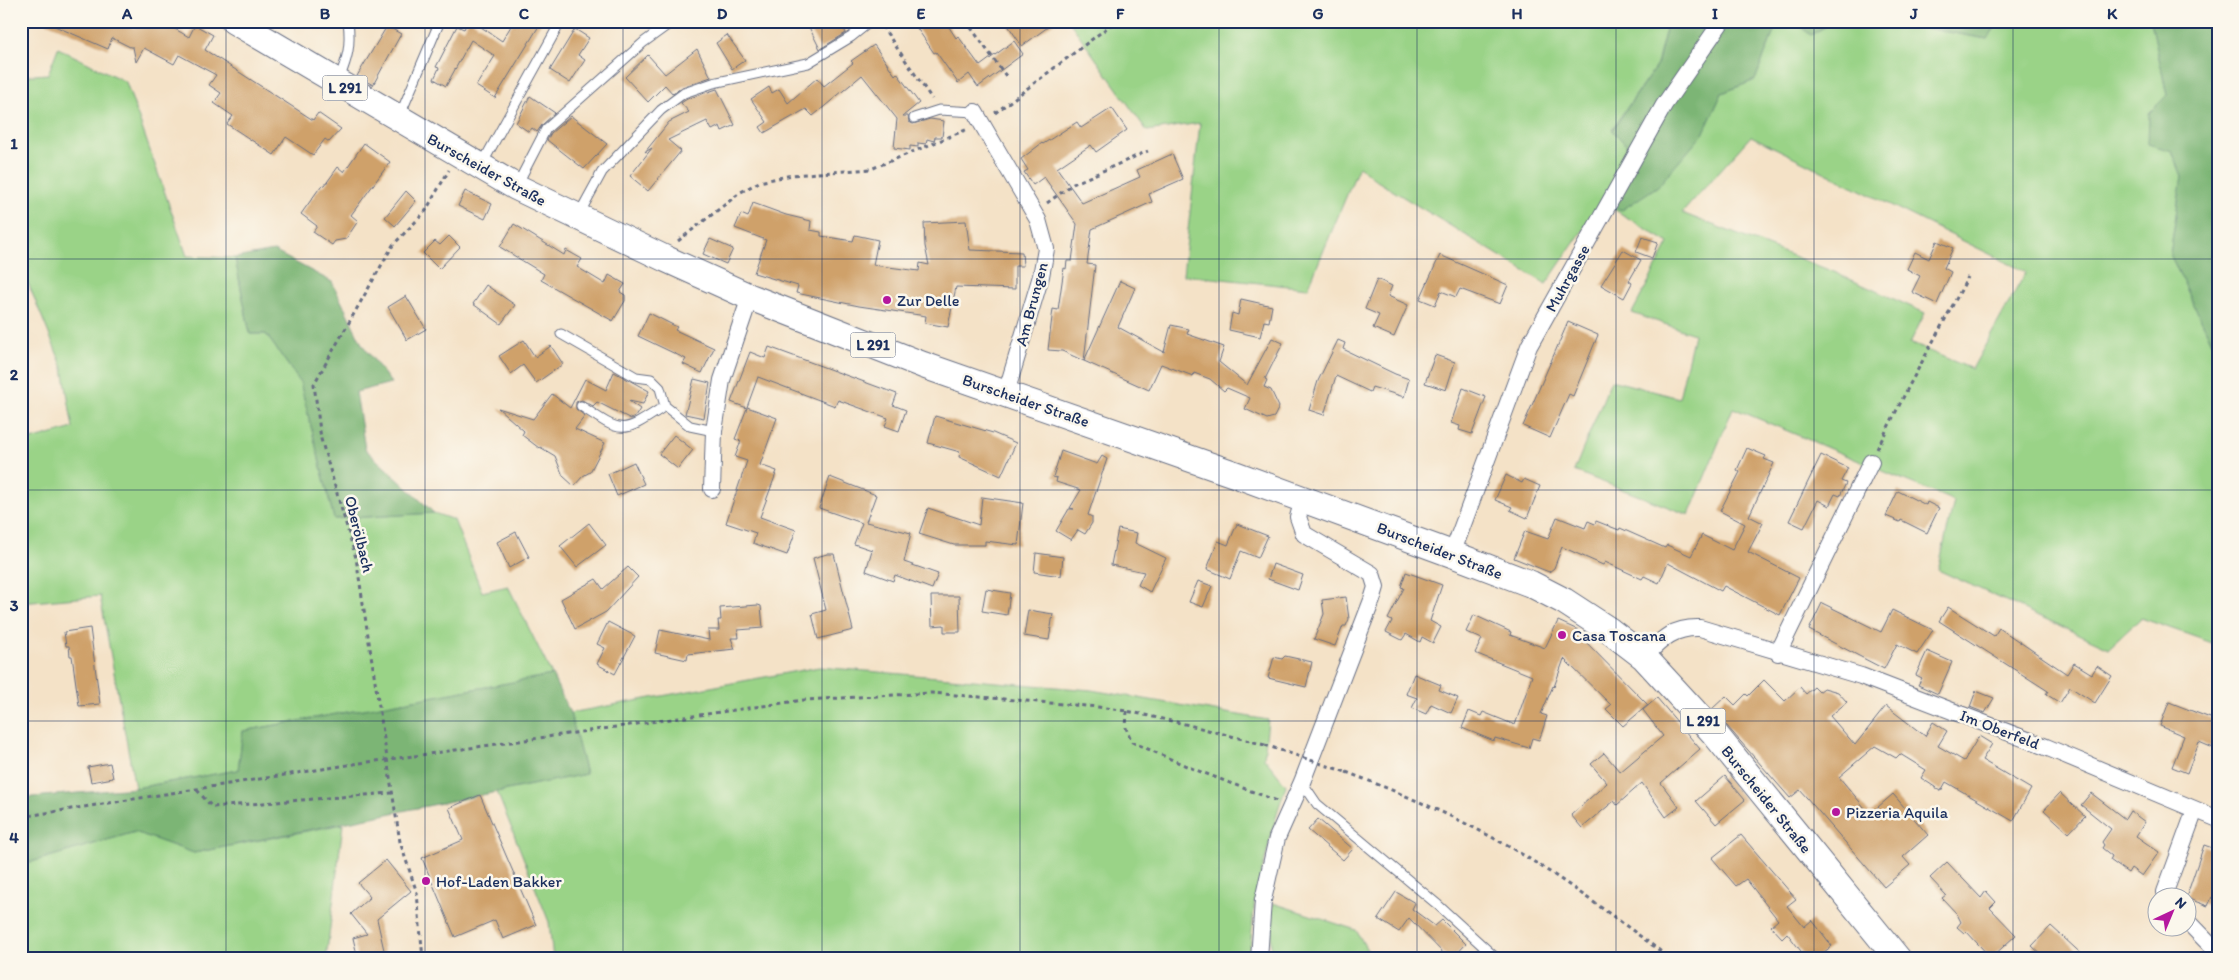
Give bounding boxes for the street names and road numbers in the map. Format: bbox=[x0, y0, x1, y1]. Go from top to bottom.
road number: L 291 bbox=[322, 76, 368, 100]
street label: Burscheider Straße bbox=[424, 129, 550, 210]
street label: Muhrgasse bbox=[1541, 241, 1594, 315]
street label: Am Brungen bbox=[1011, 260, 1052, 348]
road number: L 291 bbox=[850, 332, 896, 358]
street label: Burscheider Straße bbox=[960, 370, 1092, 431]
street label: Oberölbach bbox=[341, 494, 378, 575]
street label: Burscheider Straße bbox=[1374, 518, 1506, 583]
street label: Im Oberfeld bbox=[1957, 706, 2043, 753]
road number: L 291 bbox=[1680, 708, 1726, 734]
street label: Burscheider Straße bbox=[1717, 742, 1816, 857]

